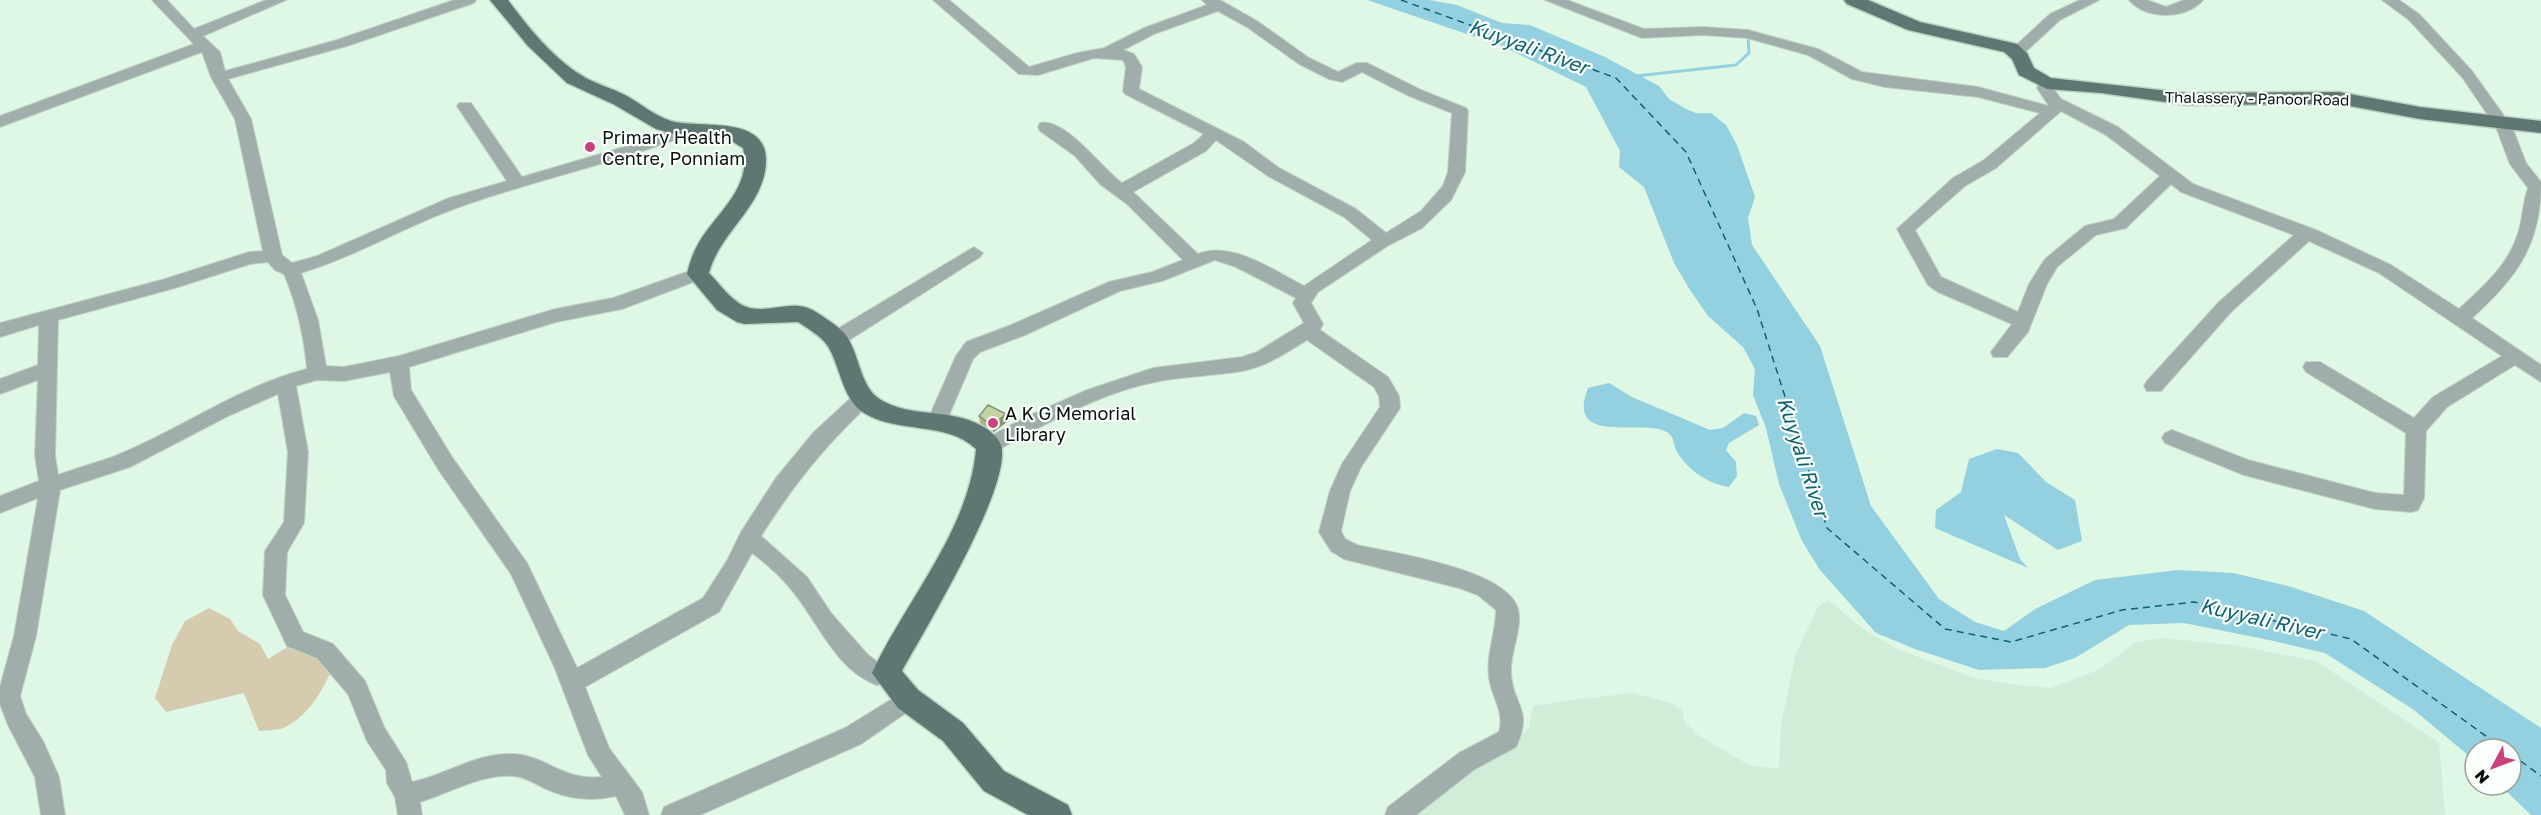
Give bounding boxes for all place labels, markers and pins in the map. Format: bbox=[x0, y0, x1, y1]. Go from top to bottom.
place label: Primary Health Centre, Ponniam bbox=[602, 126, 745, 169]
marker: Primary Health Centre, Ponniam bbox=[583, 140, 597, 154]
place label: A K G Memorial Library bbox=[1005, 402, 1136, 445]
marker: A K G Memorial Library bbox=[986, 416, 1000, 430]

